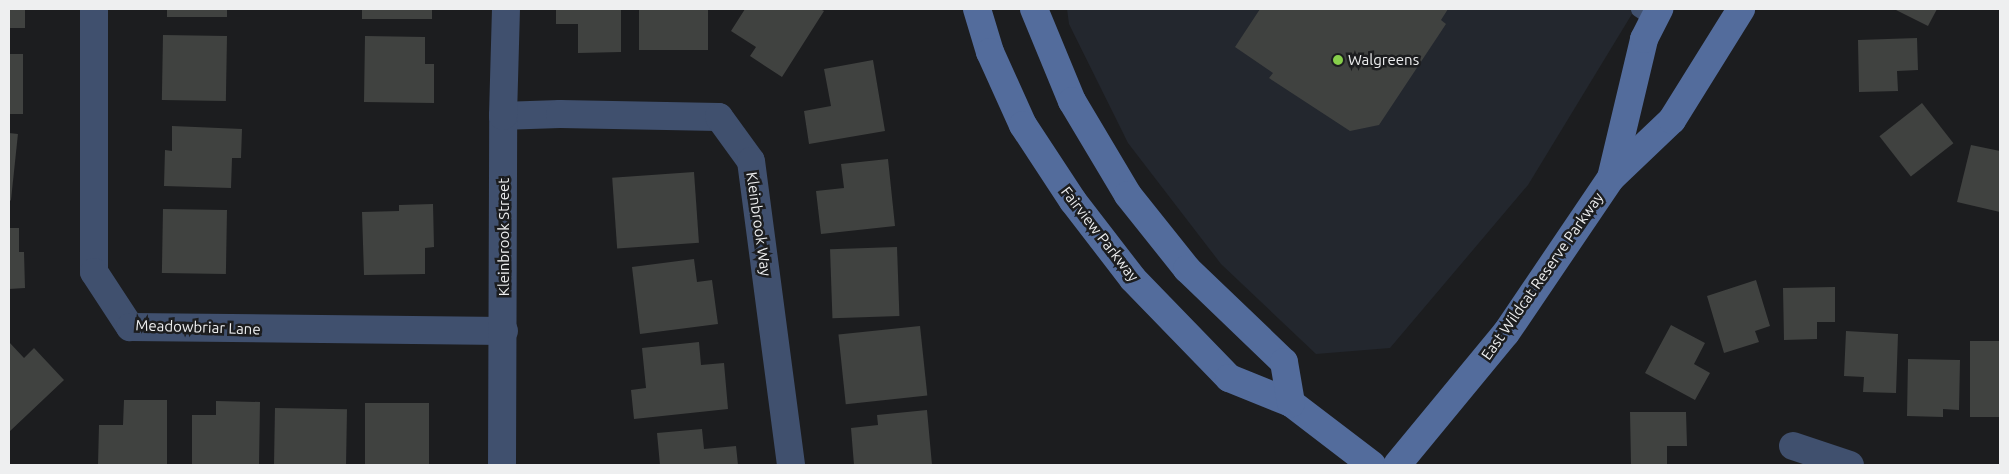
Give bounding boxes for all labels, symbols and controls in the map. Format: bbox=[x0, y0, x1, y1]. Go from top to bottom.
place label: Walgreens bbox=[1348, 51, 1419, 69]
marker: Walgreens bbox=[1332, 54, 1344, 66]
street label: Kleinbrook Way bbox=[743, 171, 775, 277]
street label: Kleinbrook Street bbox=[495, 178, 513, 296]
street label: Fairview Parkway bbox=[1057, 183, 1143, 285]
street label: East Wildcat Reserve Parkway bbox=[1477, 189, 1607, 363]
street label: Meadowbriar Lane bbox=[135, 316, 261, 338]

